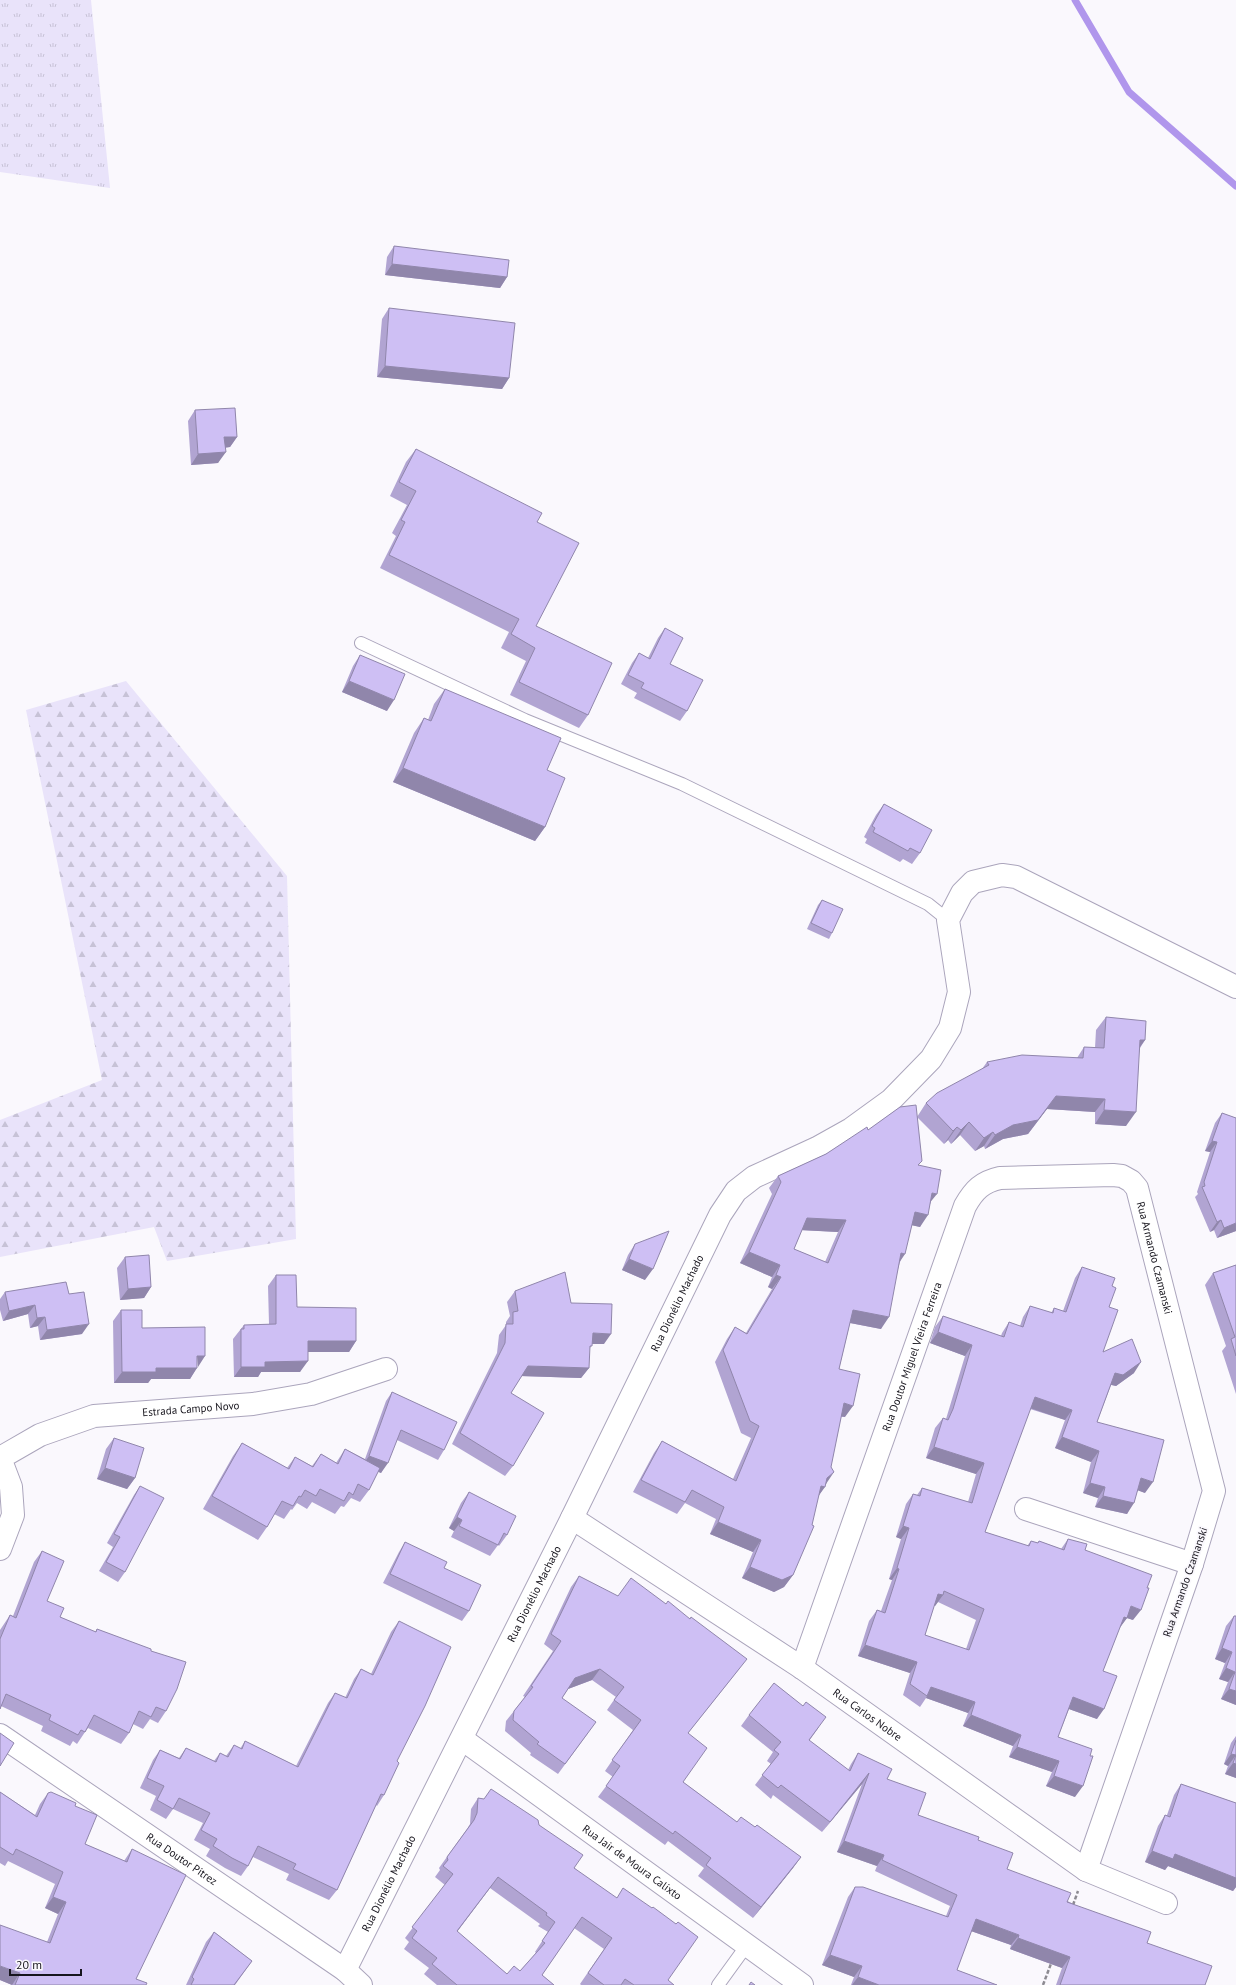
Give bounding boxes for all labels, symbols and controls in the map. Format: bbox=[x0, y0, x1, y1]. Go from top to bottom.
street label: Rua Armando Czamanski bbox=[1134, 1200, 1176, 1316]
street label: Rua Dionélio Machado bbox=[647, 1252, 707, 1354]
street label: Rua Doutor Miguel Vieira Ferreira bbox=[879, 1280, 945, 1433]
street label: Estrada Campo Novo bbox=[142, 1398, 240, 1419]
street label: Rua Armando Czamanski bbox=[1160, 1525, 1210, 1639]
street label: Rua Dionélio Machado bbox=[504, 1543, 564, 1644]
street label: Rua Carlos Nobre bbox=[830, 1685, 905, 1744]
street label: Rua Jair de Moura Calixto bbox=[580, 1821, 685, 1903]
street label: Rua Doutor Pitrez bbox=[144, 1830, 220, 1888]
street label: Rua Dionélio Machado bbox=[359, 1833, 419, 1934]
scale bar bbox=[10, 1951, 81, 1977]
text: 20 m bbox=[16, 1957, 42, 1972]

